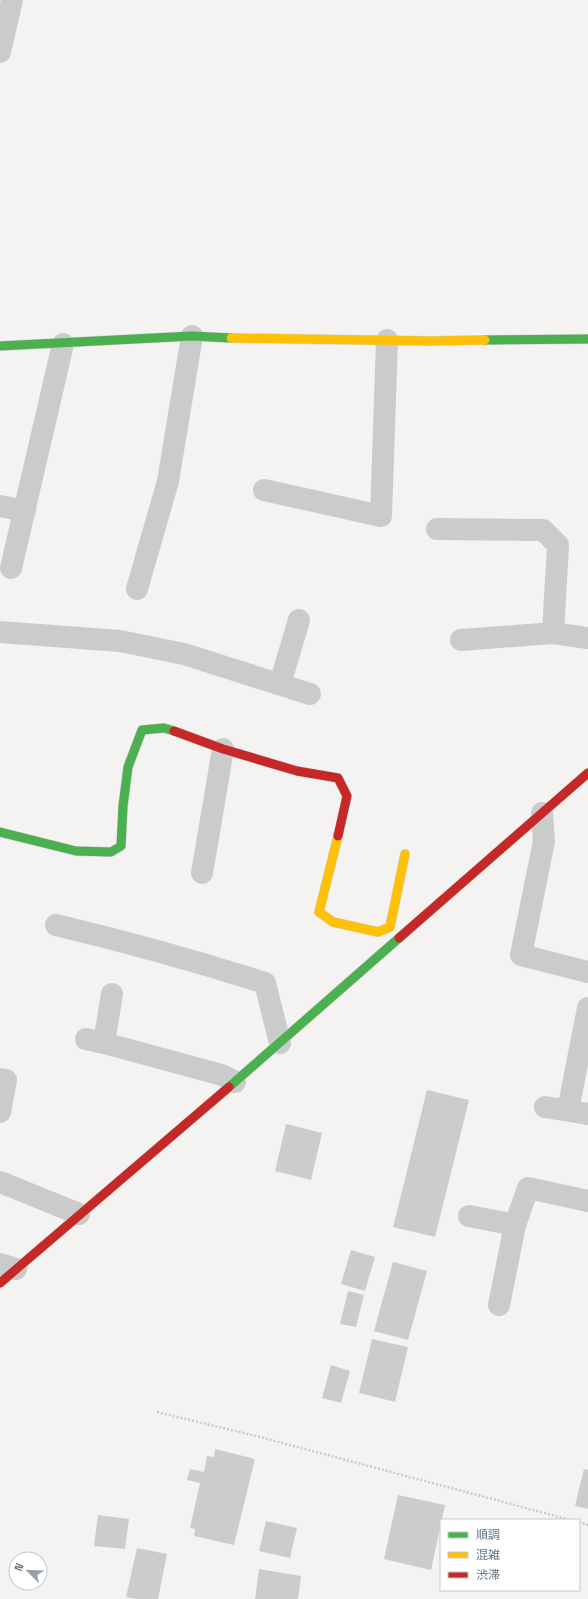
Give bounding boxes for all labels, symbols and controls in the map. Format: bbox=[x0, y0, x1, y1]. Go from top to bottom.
legend bbox=[440, 1519, 580, 1591]
text: 順調 bbox=[476, 1527, 500, 1543]
text: 混雑 bbox=[476, 1547, 500, 1563]
north arrow bbox=[8, 1551, 48, 1591]
text: N bbox=[11, 1561, 27, 1573]
text: 渋滞 bbox=[476, 1567, 500, 1583]

